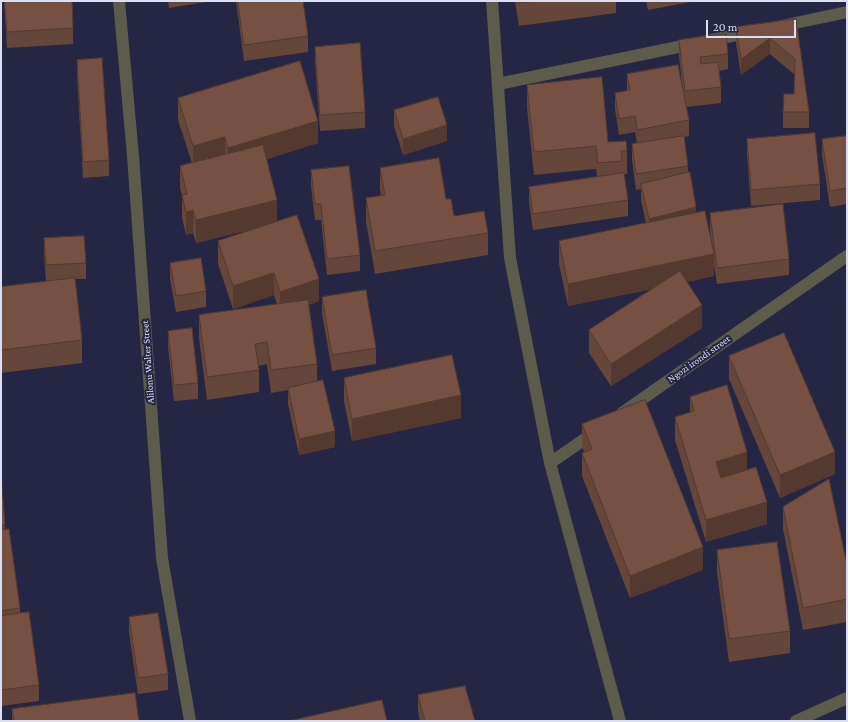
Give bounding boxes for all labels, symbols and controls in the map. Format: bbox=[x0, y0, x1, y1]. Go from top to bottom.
scale bar bbox=[708, 12, 798, 38]
text: 20 m bbox=[713, 20, 737, 34]
street label: Alilonu Walter Street bbox=[139, 320, 157, 404]
street label: Ngozi irondi street bbox=[665, 333, 733, 385]

